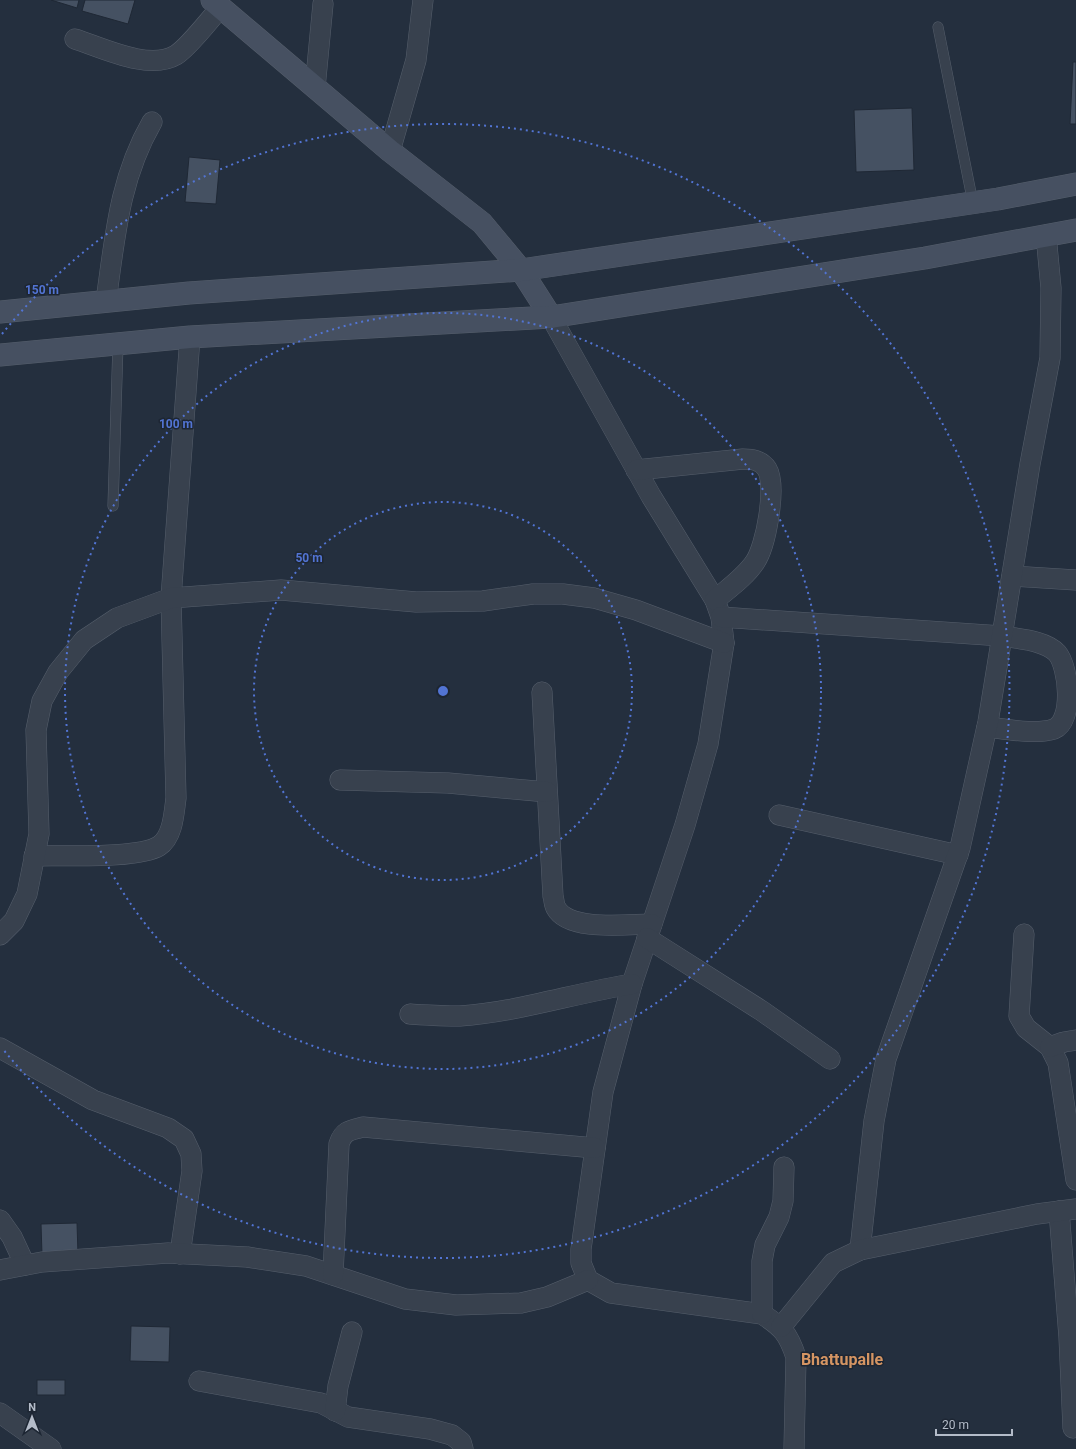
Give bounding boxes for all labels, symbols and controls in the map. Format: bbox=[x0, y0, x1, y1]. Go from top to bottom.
text: 150 m bbox=[25, 283, 59, 297]
text: 100 m bbox=[159, 417, 193, 431]
text: 50 m bbox=[295, 551, 323, 565]
centre of rings bbox=[436, 684, 450, 698]
district label: Bhattupalle bbox=[801, 1350, 883, 1369]
north arrow bbox=[12, 1397, 52, 1437]
text: N bbox=[28, 1401, 36, 1414]
scale bar bbox=[936, 1411, 1012, 1437]
text: 20 m bbox=[942, 1418, 969, 1432]

